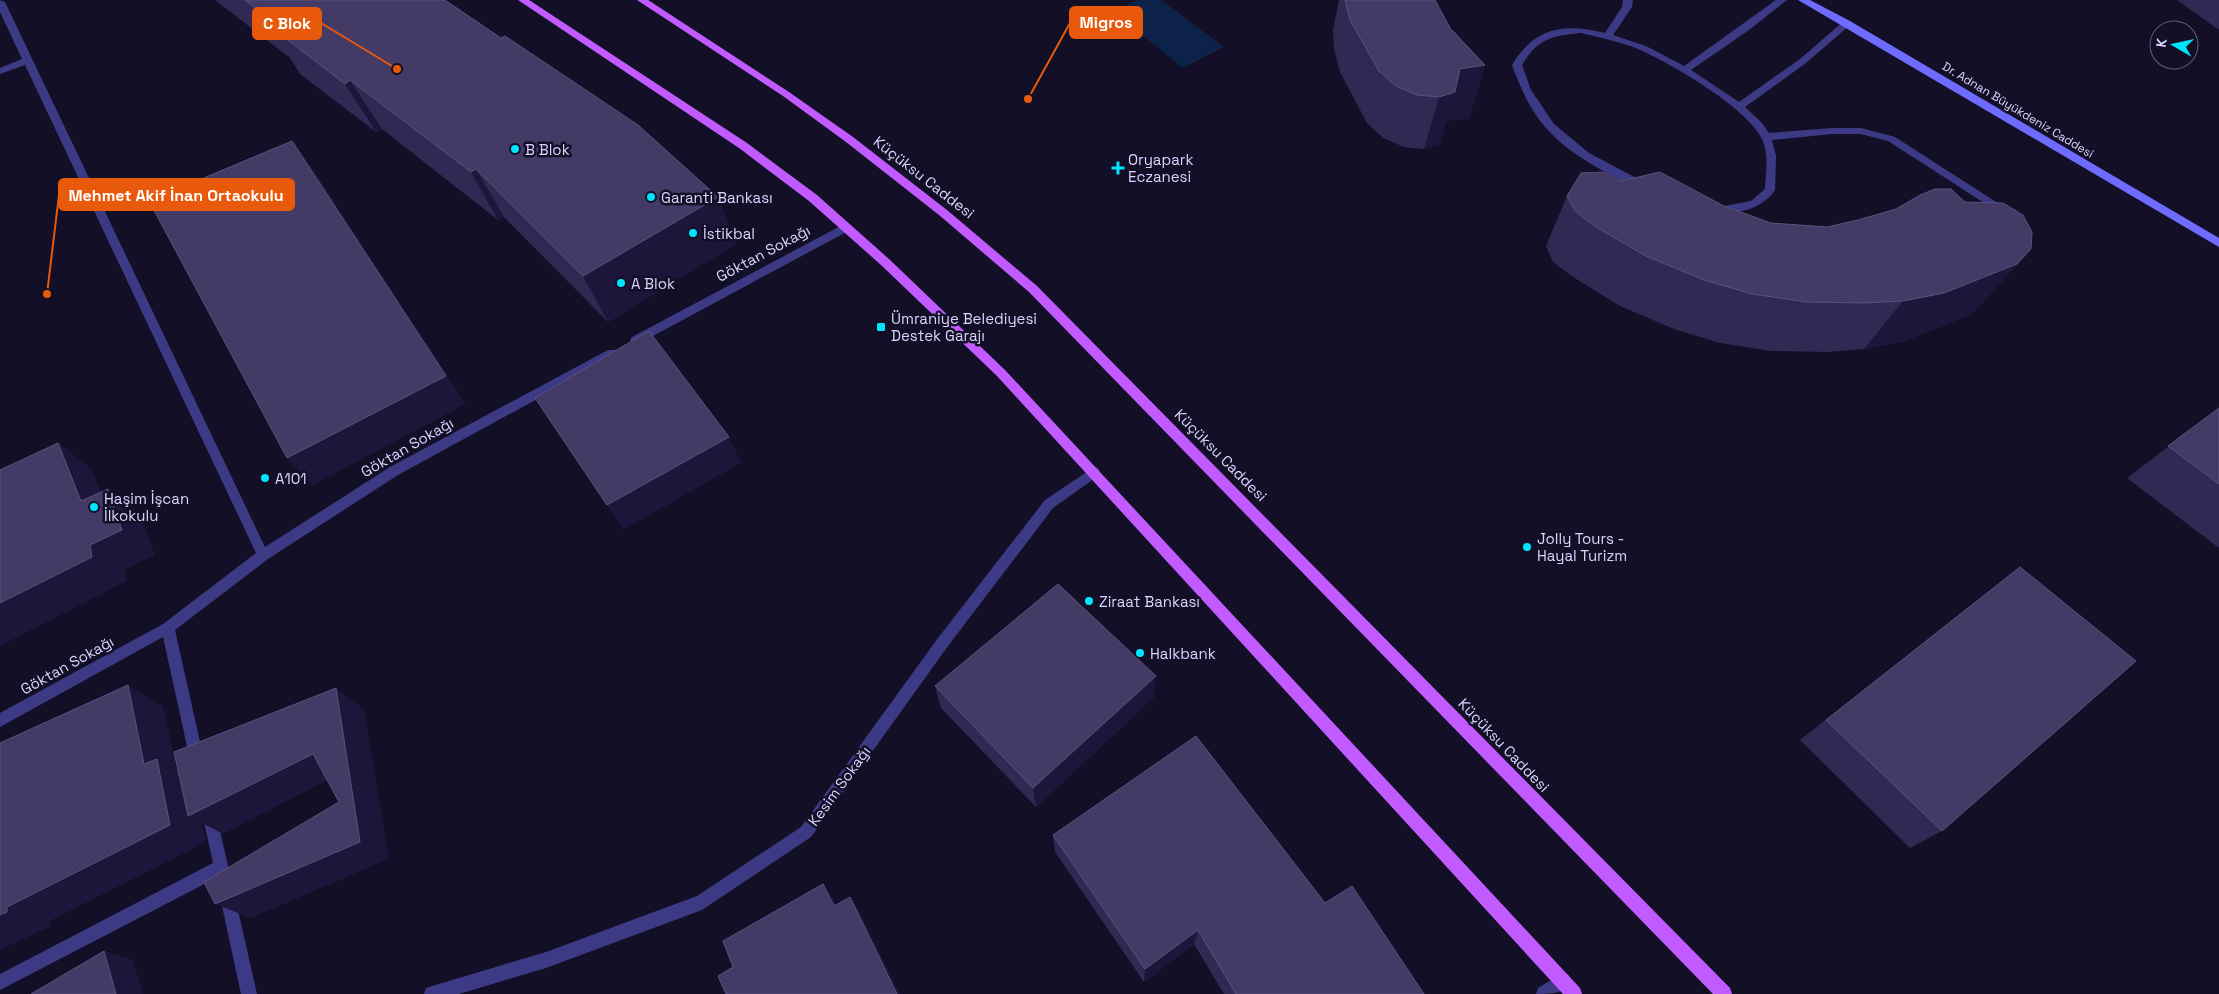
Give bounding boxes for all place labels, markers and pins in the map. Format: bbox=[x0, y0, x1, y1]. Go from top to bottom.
callout: Migros bbox=[1070, 7, 1142, 38]
callout: C Blok bbox=[253, 8, 321, 39]
place label: B Blok bbox=[525, 140, 570, 159]
marker: B Blok bbox=[509, 143, 521, 155]
place label: Oryapark Eczanesi bbox=[1128, 150, 1194, 186]
marker: Oryapark Eczanesi bbox=[1112, 162, 1124, 174]
callout: Mehmet Akif İnan Ortaokulu bbox=[59, 179, 294, 210]
place label: Garanti Bankası bbox=[661, 188, 773, 207]
marker: Garanti Bankası bbox=[645, 191, 657, 203]
place label: İstikbal bbox=[703, 224, 755, 243]
marker: İstikbal bbox=[687, 227, 699, 239]
place label: A Blok bbox=[631, 274, 675, 293]
marker: A Blok bbox=[615, 277, 627, 289]
place label: Ümraniye Belediyesi Destek Garajı bbox=[891, 309, 1037, 345]
marker: Ümraniye Belediyesi Destek Garajı bbox=[875, 321, 887, 333]
place label: A101 bbox=[275, 469, 307, 488]
marker: A101 bbox=[259, 472, 271, 484]
place label: Haşim İşcan İlkokulu bbox=[104, 489, 189, 525]
marker: Haşim İşcan İlkokulu bbox=[88, 501, 100, 513]
place label: Jolly Tours - Hayal Turizm bbox=[1537, 529, 1627, 565]
marker: Jolly Tours - Hayal Turizm bbox=[1521, 541, 1533, 553]
place label: Ziraat Bankası bbox=[1099, 592, 1200, 611]
marker: Ziraat Bankası bbox=[1083, 595, 1095, 607]
place label: Halkbank bbox=[1150, 644, 1216, 663]
marker: Halkbank bbox=[1134, 647, 1146, 659]

